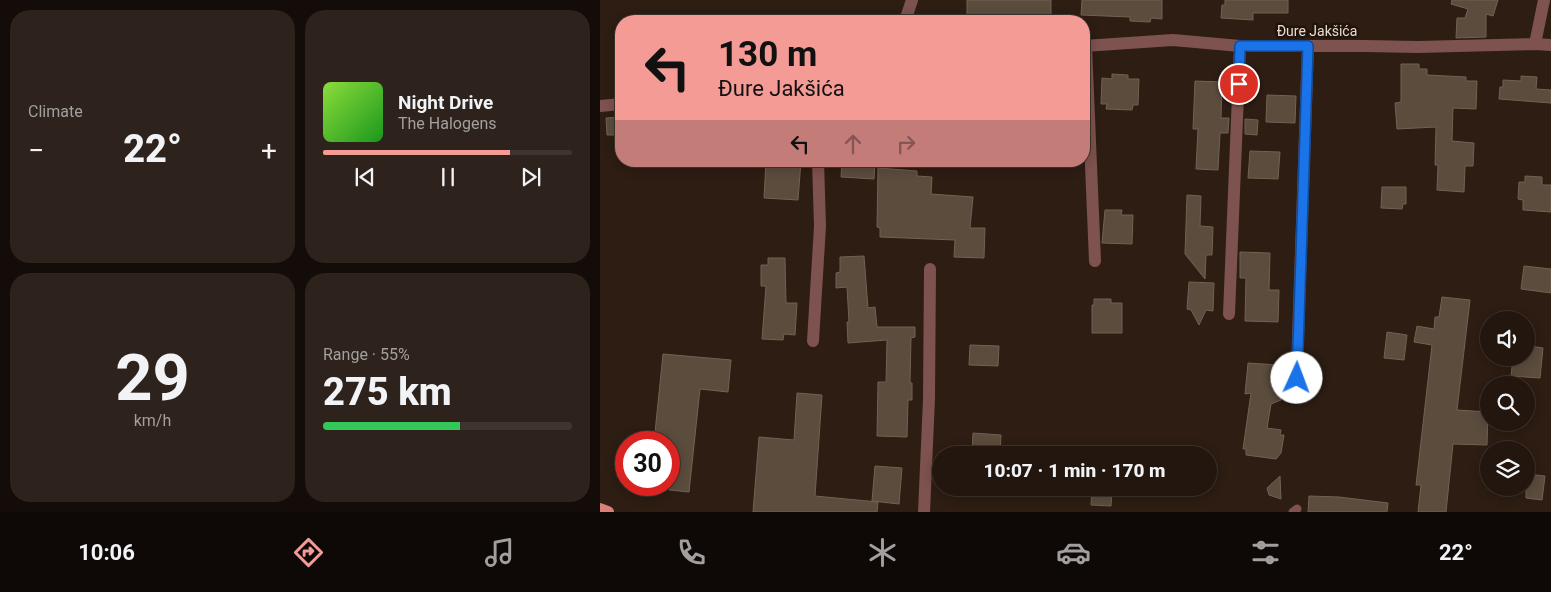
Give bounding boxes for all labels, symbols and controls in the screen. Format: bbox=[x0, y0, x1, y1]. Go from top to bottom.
street label: Đure Jakšića bbox=[1277, 23, 1357, 39]
text: 130 m bbox=[718, 34, 817, 75]
icon: left bbox=[635, 35, 700, 100]
pin bbox=[1218, 63, 1260, 105]
icon: arrive bbox=[1225, 70, 1253, 98]
text: Đure Jakšića bbox=[718, 76, 845, 101]
text: Night Drive bbox=[398, 91, 493, 114]
text: Climate bbox=[28, 102, 83, 121]
text: The Halogens bbox=[398, 114, 497, 133]
text: 22° bbox=[123, 127, 182, 171]
icon: left bbox=[786, 130, 814, 158]
icon: ahead bbox=[839, 130, 867, 158]
icon: right bbox=[892, 130, 920, 158]
text: − bbox=[28, 134, 44, 167]
text: + bbox=[261, 134, 277, 167]
icon: previous bbox=[351, 163, 379, 191]
icon: pause bbox=[434, 163, 462, 191]
icon: next bbox=[517, 163, 545, 191]
map controls bbox=[1480, 311, 1535, 496]
button: sound bbox=[1480, 311, 1535, 366]
text: 29 bbox=[115, 340, 190, 416]
text: Range · 55% bbox=[323, 345, 410, 364]
position arrow bbox=[1270, 351, 1322, 403]
text: 275 km bbox=[323, 370, 452, 414]
button: search bbox=[1480, 376, 1535, 431]
text: km/h bbox=[134, 411, 171, 430]
speed limit sign: 30 bbox=[615, 431, 680, 496]
button: layers bbox=[1480, 441, 1535, 496]
text: 10:07 · 1 min · 170 m bbox=[983, 459, 1166, 482]
icon: directions bbox=[291, 535, 326, 570]
icon: music bbox=[482, 535, 517, 570]
icon: phone bbox=[674, 535, 709, 570]
icon: climate bbox=[865, 535, 900, 570]
icon: car bbox=[1056, 535, 1091, 570]
icon: filters bbox=[1248, 535, 1283, 570]
text: 10:06 bbox=[78, 540, 135, 565]
text: 22° bbox=[1439, 540, 1473, 565]

